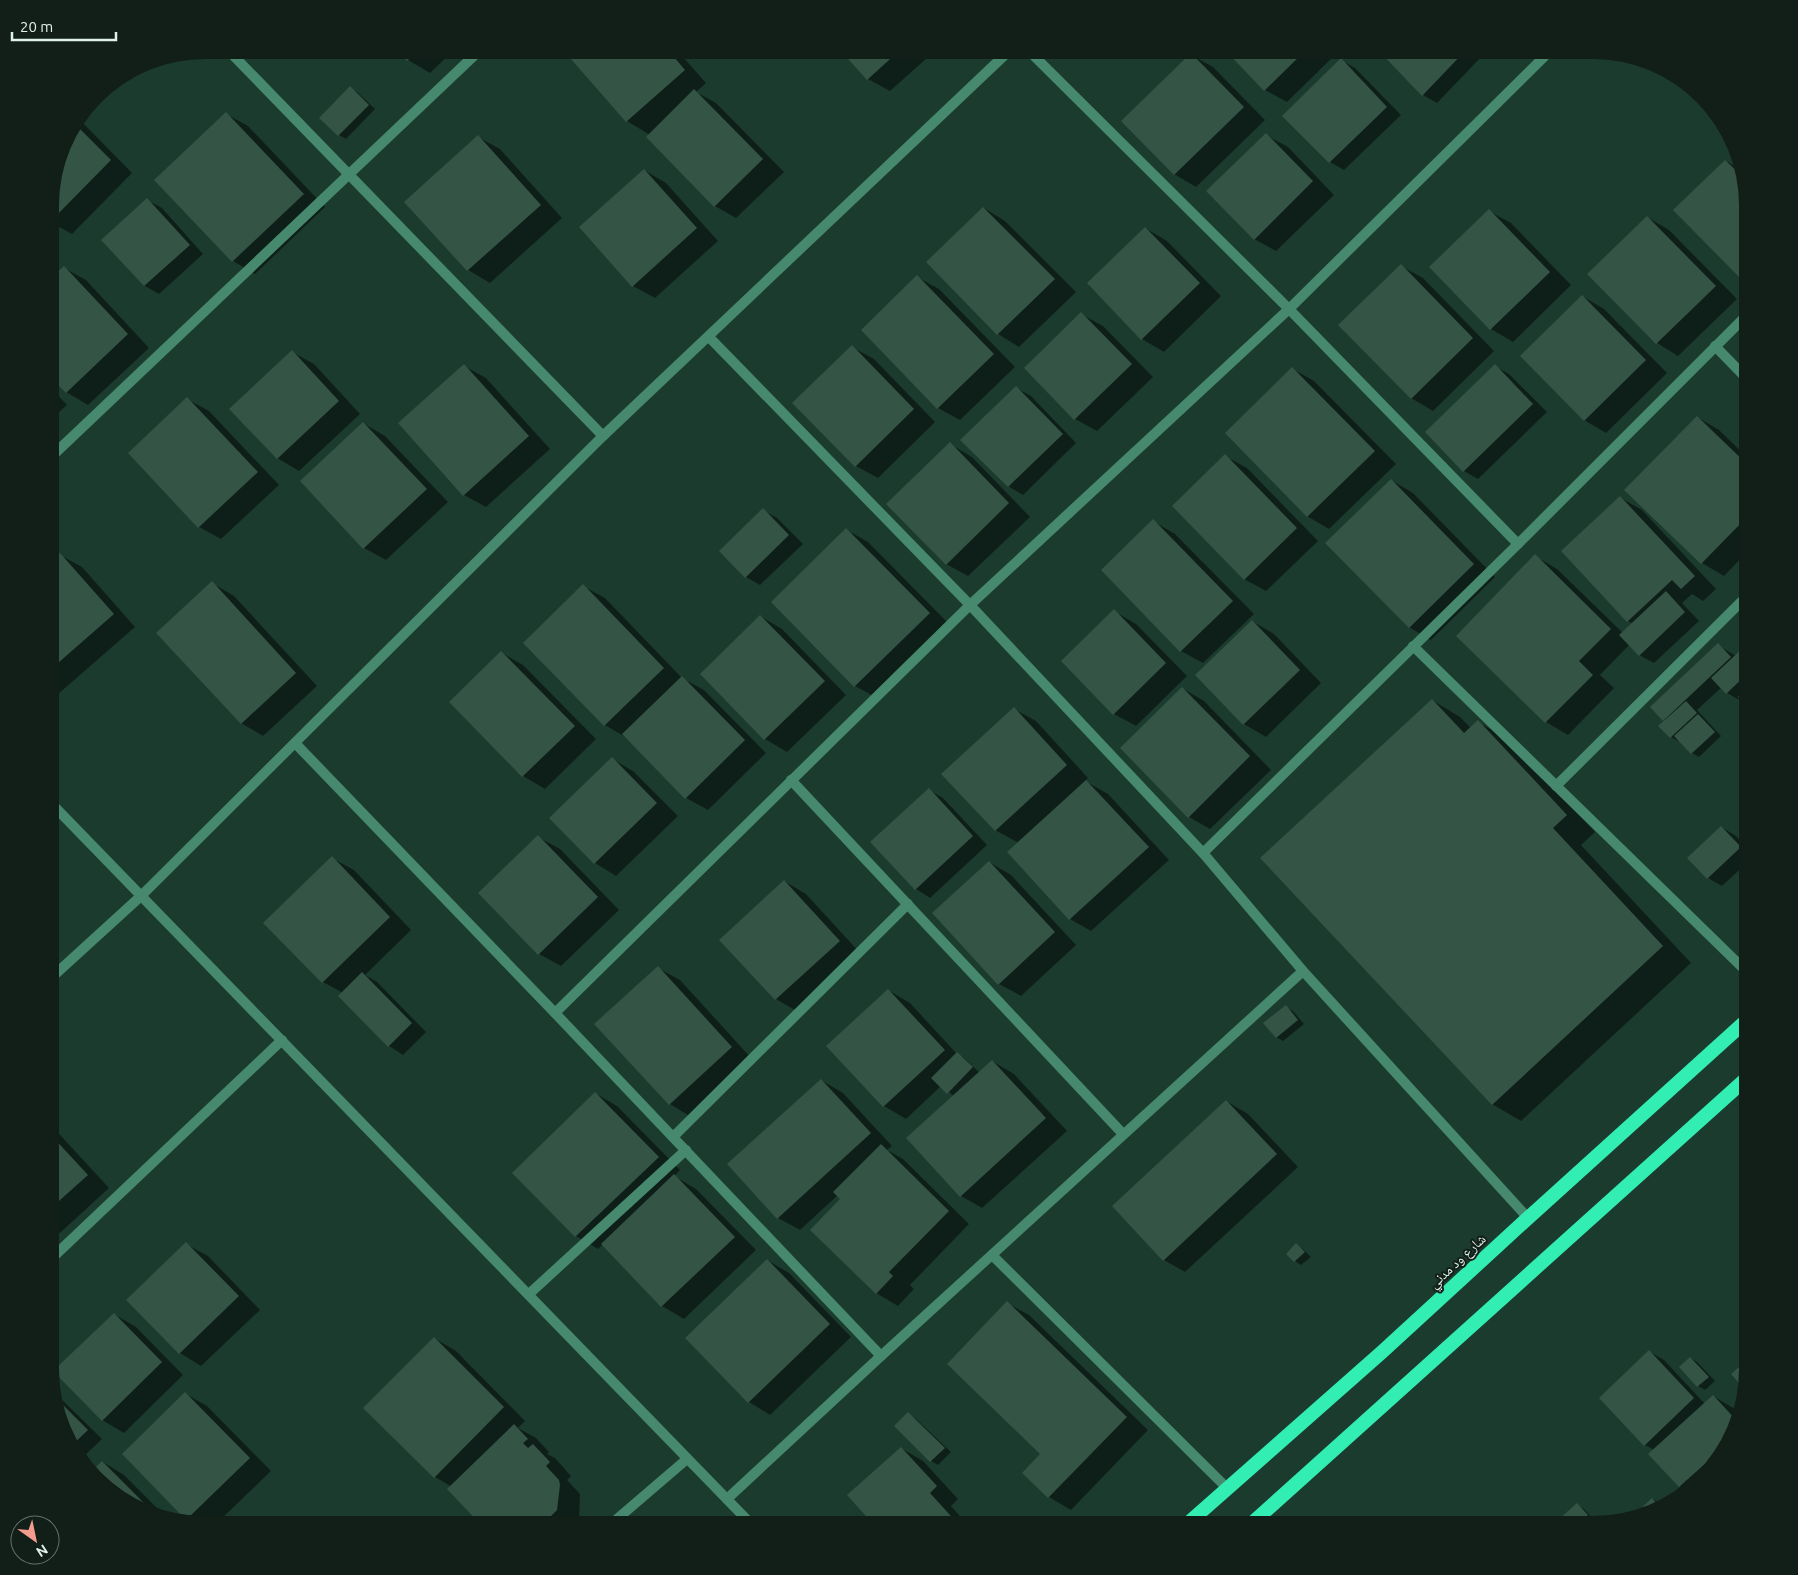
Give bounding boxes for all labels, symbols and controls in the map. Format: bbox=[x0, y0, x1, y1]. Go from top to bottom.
scale bar bbox=[12, 10, 116, 42]
text: 20 m bbox=[20, 18, 53, 35]
street label: شارع ود مدني bbox=[1425, 1231, 1491, 1294]
north arrow bbox=[10, 1515, 60, 1565]
text: N bbox=[33, 1541, 51, 1560]

